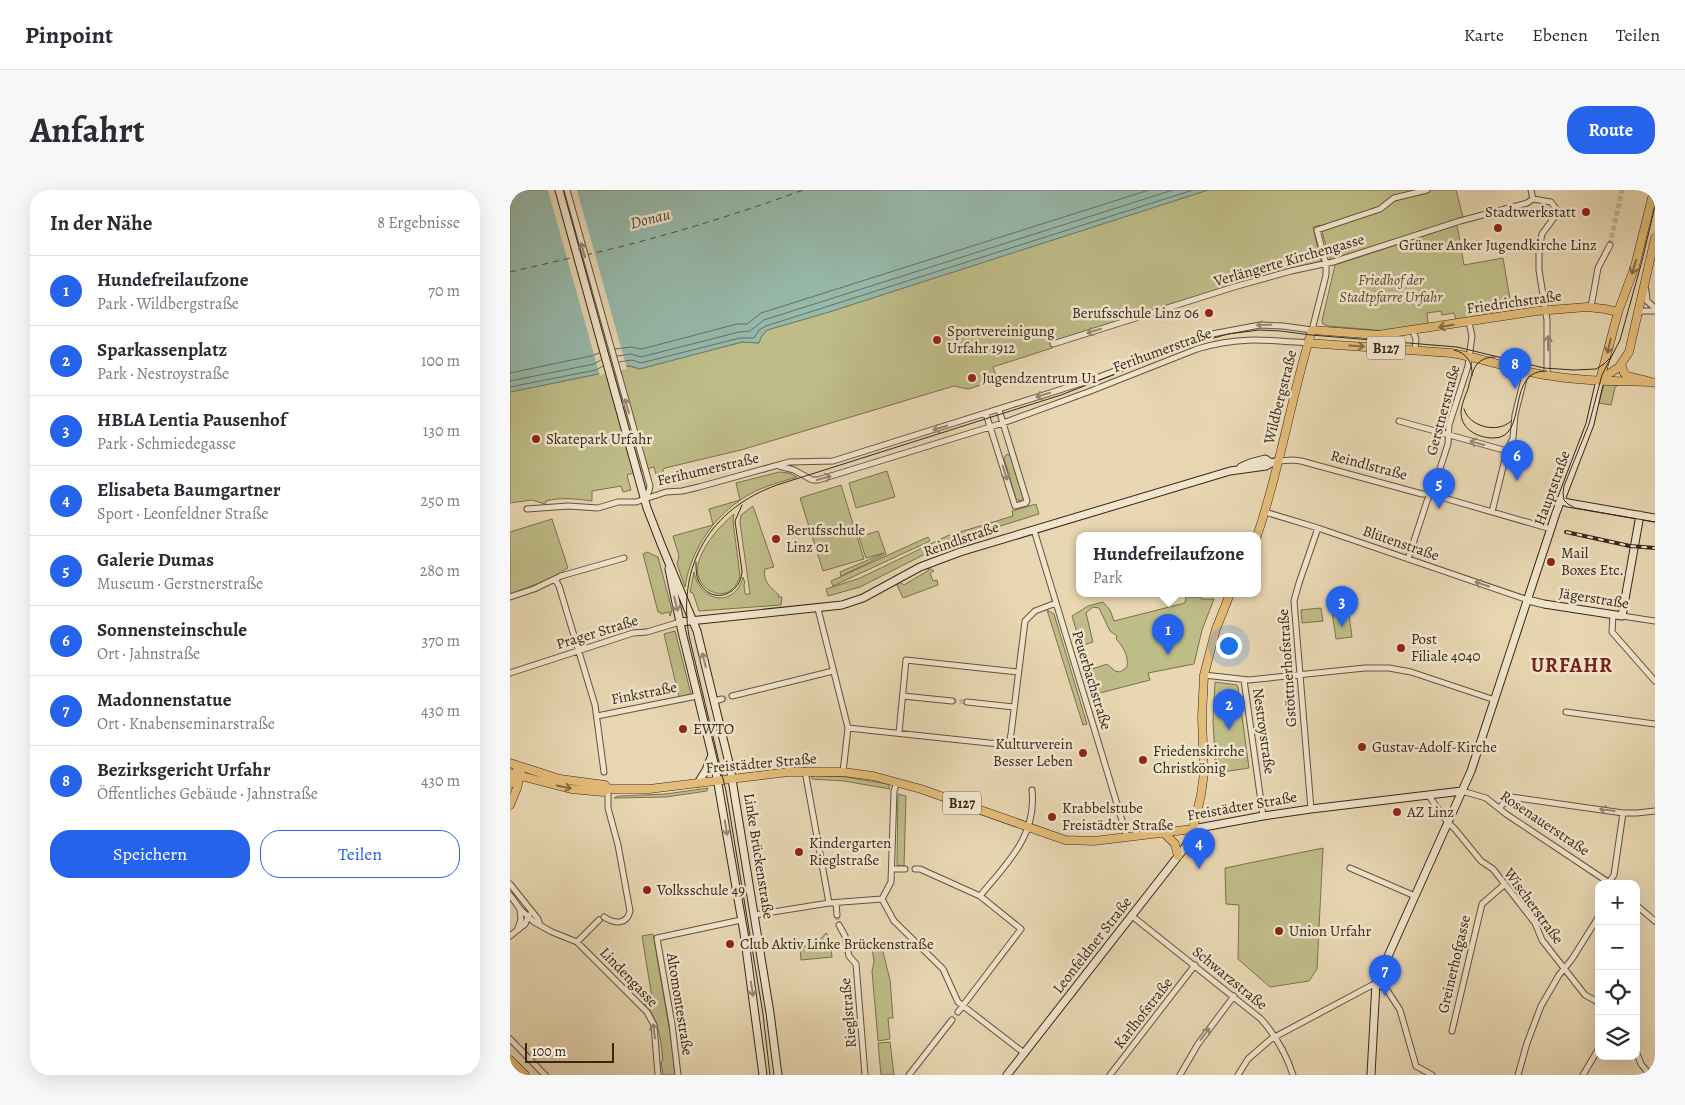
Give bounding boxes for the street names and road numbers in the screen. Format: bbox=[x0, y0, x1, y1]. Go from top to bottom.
street label: Verlängerte Kirchengasse bbox=[1210, 229, 1367, 291]
street label: Friedrichstraße bbox=[1465, 285, 1563, 319]
street label: Ferihumerstraße bbox=[1110, 323, 1215, 377]
road number: B127 bbox=[1367, 336, 1405, 360]
street label: Wildbergstraße bbox=[1258, 348, 1301, 447]
street label: Gerstnerstraße bbox=[1421, 362, 1465, 458]
street label: Reindlstraße bbox=[1328, 445, 1410, 485]
street label: Ferihumerstraße bbox=[655, 448, 761, 490]
street label: Hauptstraße bbox=[1529, 448, 1575, 528]
street label: Reindlstraße bbox=[921, 517, 1002, 561]
street label: Blütenstraße bbox=[1360, 521, 1442, 566]
street label: Jägerstraße bbox=[1558, 583, 1631, 613]
street label: Gstöttnerhofstraße bbox=[1273, 608, 1301, 728]
street label: Prager Straße bbox=[554, 610, 641, 654]
street label: Peuerbachstraße bbox=[1067, 628, 1117, 732]
street label: Finkstraße bbox=[609, 677, 679, 709]
street label: Nestroystraße bbox=[1248, 687, 1280, 776]
street label: Freistädter Straße bbox=[705, 748, 818, 778]
street label: Freistädter Straße bbox=[1185, 786, 1299, 826]
street label: Rosenauerstraße bbox=[1496, 786, 1594, 860]
street label: Linke Brückenstraße bbox=[739, 792, 779, 921]
road number: B127 bbox=[943, 792, 981, 814]
street label: Wischerstraße bbox=[1499, 863, 1569, 948]
street label: Leonfeldner Straße bbox=[1048, 892, 1136, 998]
street label: Greinerhofgasse bbox=[1433, 913, 1475, 1015]
street label: Schwarzstraße bbox=[1188, 942, 1272, 1015]
street label: Lindengasse bbox=[595, 943, 663, 1012]
street label: Altomontestraße bbox=[662, 950, 698, 1057]
street label: Karlhofstraße bbox=[1109, 973, 1177, 1053]
street label: Rieglstraße bbox=[835, 977, 861, 1049]

